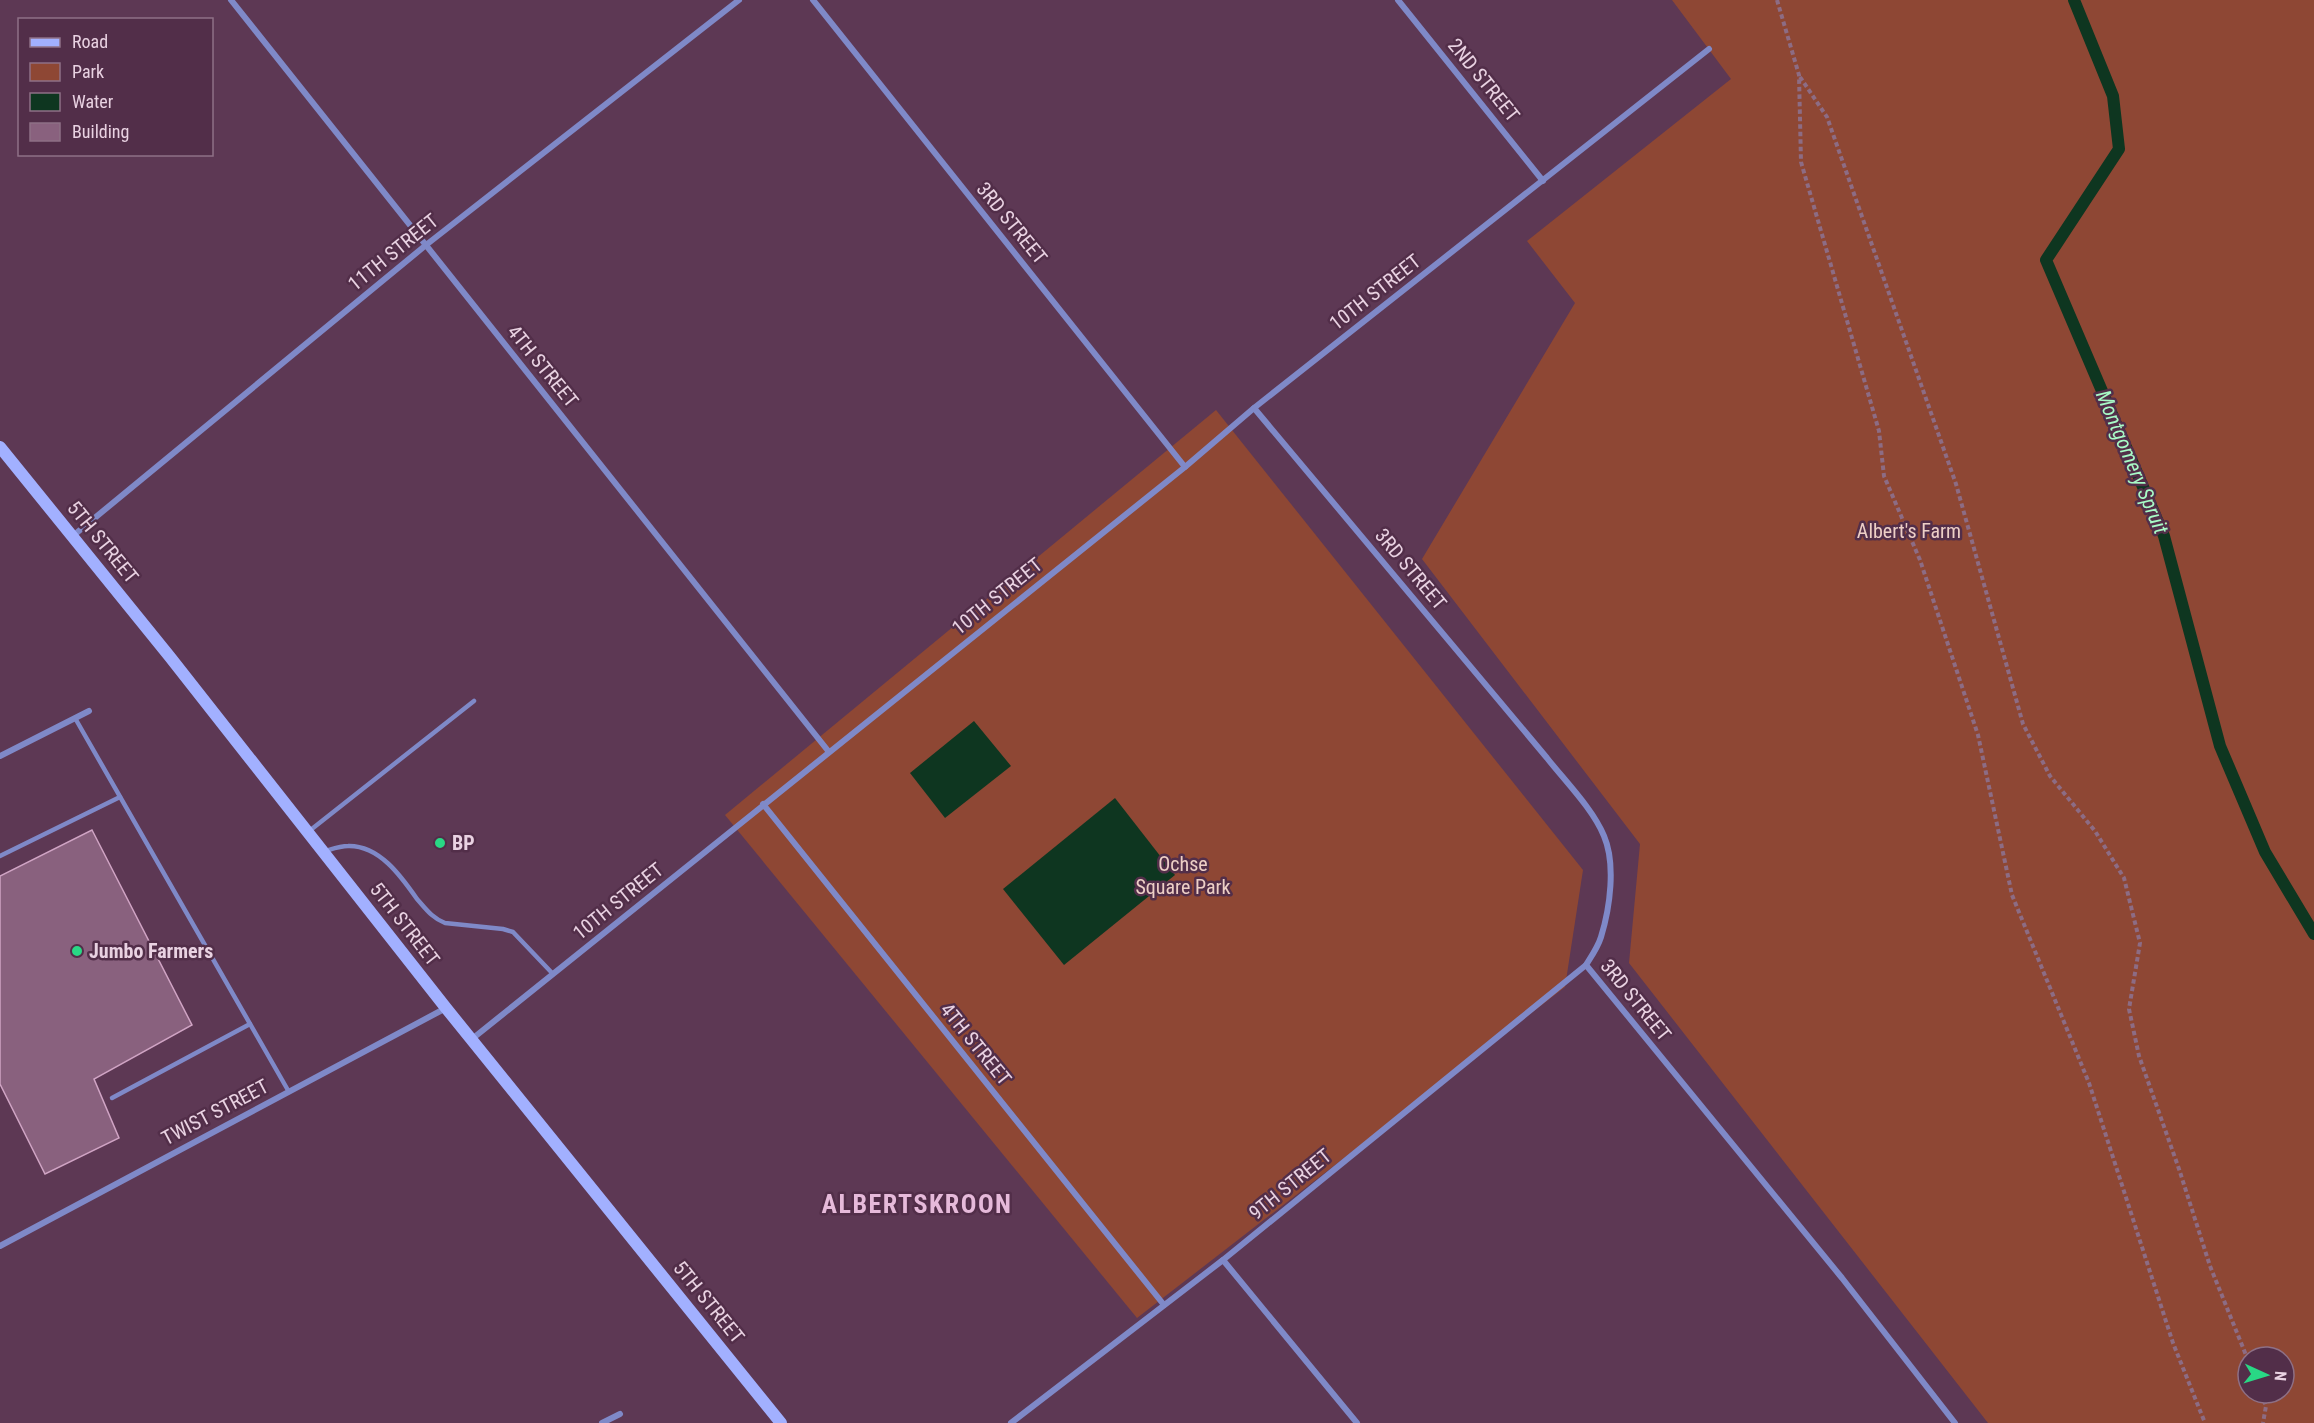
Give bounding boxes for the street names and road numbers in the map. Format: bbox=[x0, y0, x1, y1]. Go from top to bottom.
street label: 2ND STREET bbox=[1443, 34, 1525, 126]
street label: 3RD STREET bbox=[972, 177, 1052, 269]
street label: 11TH STREET bbox=[343, 208, 443, 296]
street label: 10TH STREET bbox=[1325, 249, 1425, 335]
street label: 4TH STREET bbox=[502, 320, 584, 412]
street label: 5TH STREET bbox=[62, 496, 144, 588]
street label: 3RD STREET bbox=[1370, 524, 1452, 614]
street label: 10TH STREET bbox=[947, 552, 1047, 640]
street label: 10TH STREET bbox=[568, 857, 668, 945]
street label: 5TH STREET bbox=[365, 878, 445, 970]
street label: 3RD STREET bbox=[1596, 954, 1676, 1046]
street label: 4TH STREET bbox=[935, 998, 1017, 1090]
street label: TWIST STREET bbox=[157, 1074, 273, 1150]
street label: 9TH STREET bbox=[1244, 1143, 1336, 1225]
street label: 5TH STREET bbox=[668, 1256, 750, 1348]

